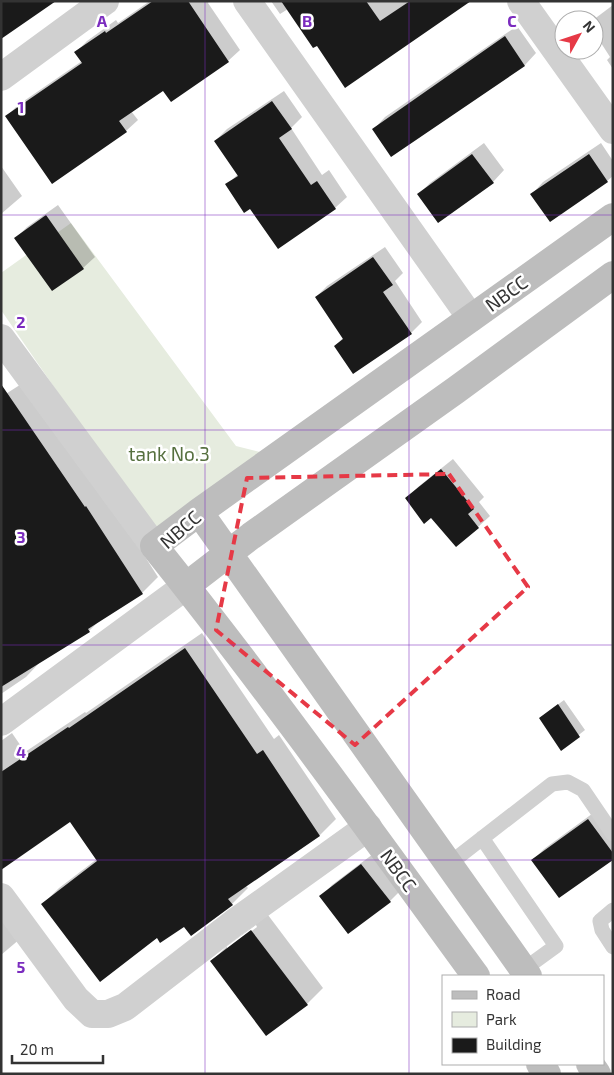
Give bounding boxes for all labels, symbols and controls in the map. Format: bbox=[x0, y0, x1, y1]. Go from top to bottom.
north arrow bbox=[554, 10, 604, 60]
text: A bbox=[97, 11, 108, 30]
text: B bbox=[302, 11, 312, 30]
text: C bbox=[507, 11, 517, 30]
text: N bbox=[580, 17, 599, 36]
text: 1 bbox=[18, 97, 24, 116]
street label: NBCC bbox=[480, 270, 532, 316]
text: 2 bbox=[16, 312, 26, 331]
park label: tank No.3 bbox=[128, 442, 210, 465]
street label: NBCC bbox=[155, 505, 205, 553]
text: 3 bbox=[16, 527, 26, 546]
text: 4 bbox=[16, 742, 26, 761]
street label: NBCC bbox=[376, 844, 422, 896]
text: 5 bbox=[17, 957, 26, 976]
legend bbox=[442, 975, 604, 1065]
text: Road bbox=[486, 985, 521, 1003]
text: Park bbox=[486, 1010, 517, 1028]
scale bar bbox=[12, 1032, 104, 1064]
text: Building bbox=[486, 1035, 542, 1053]
text: 20 m bbox=[20, 1040, 54, 1058]

